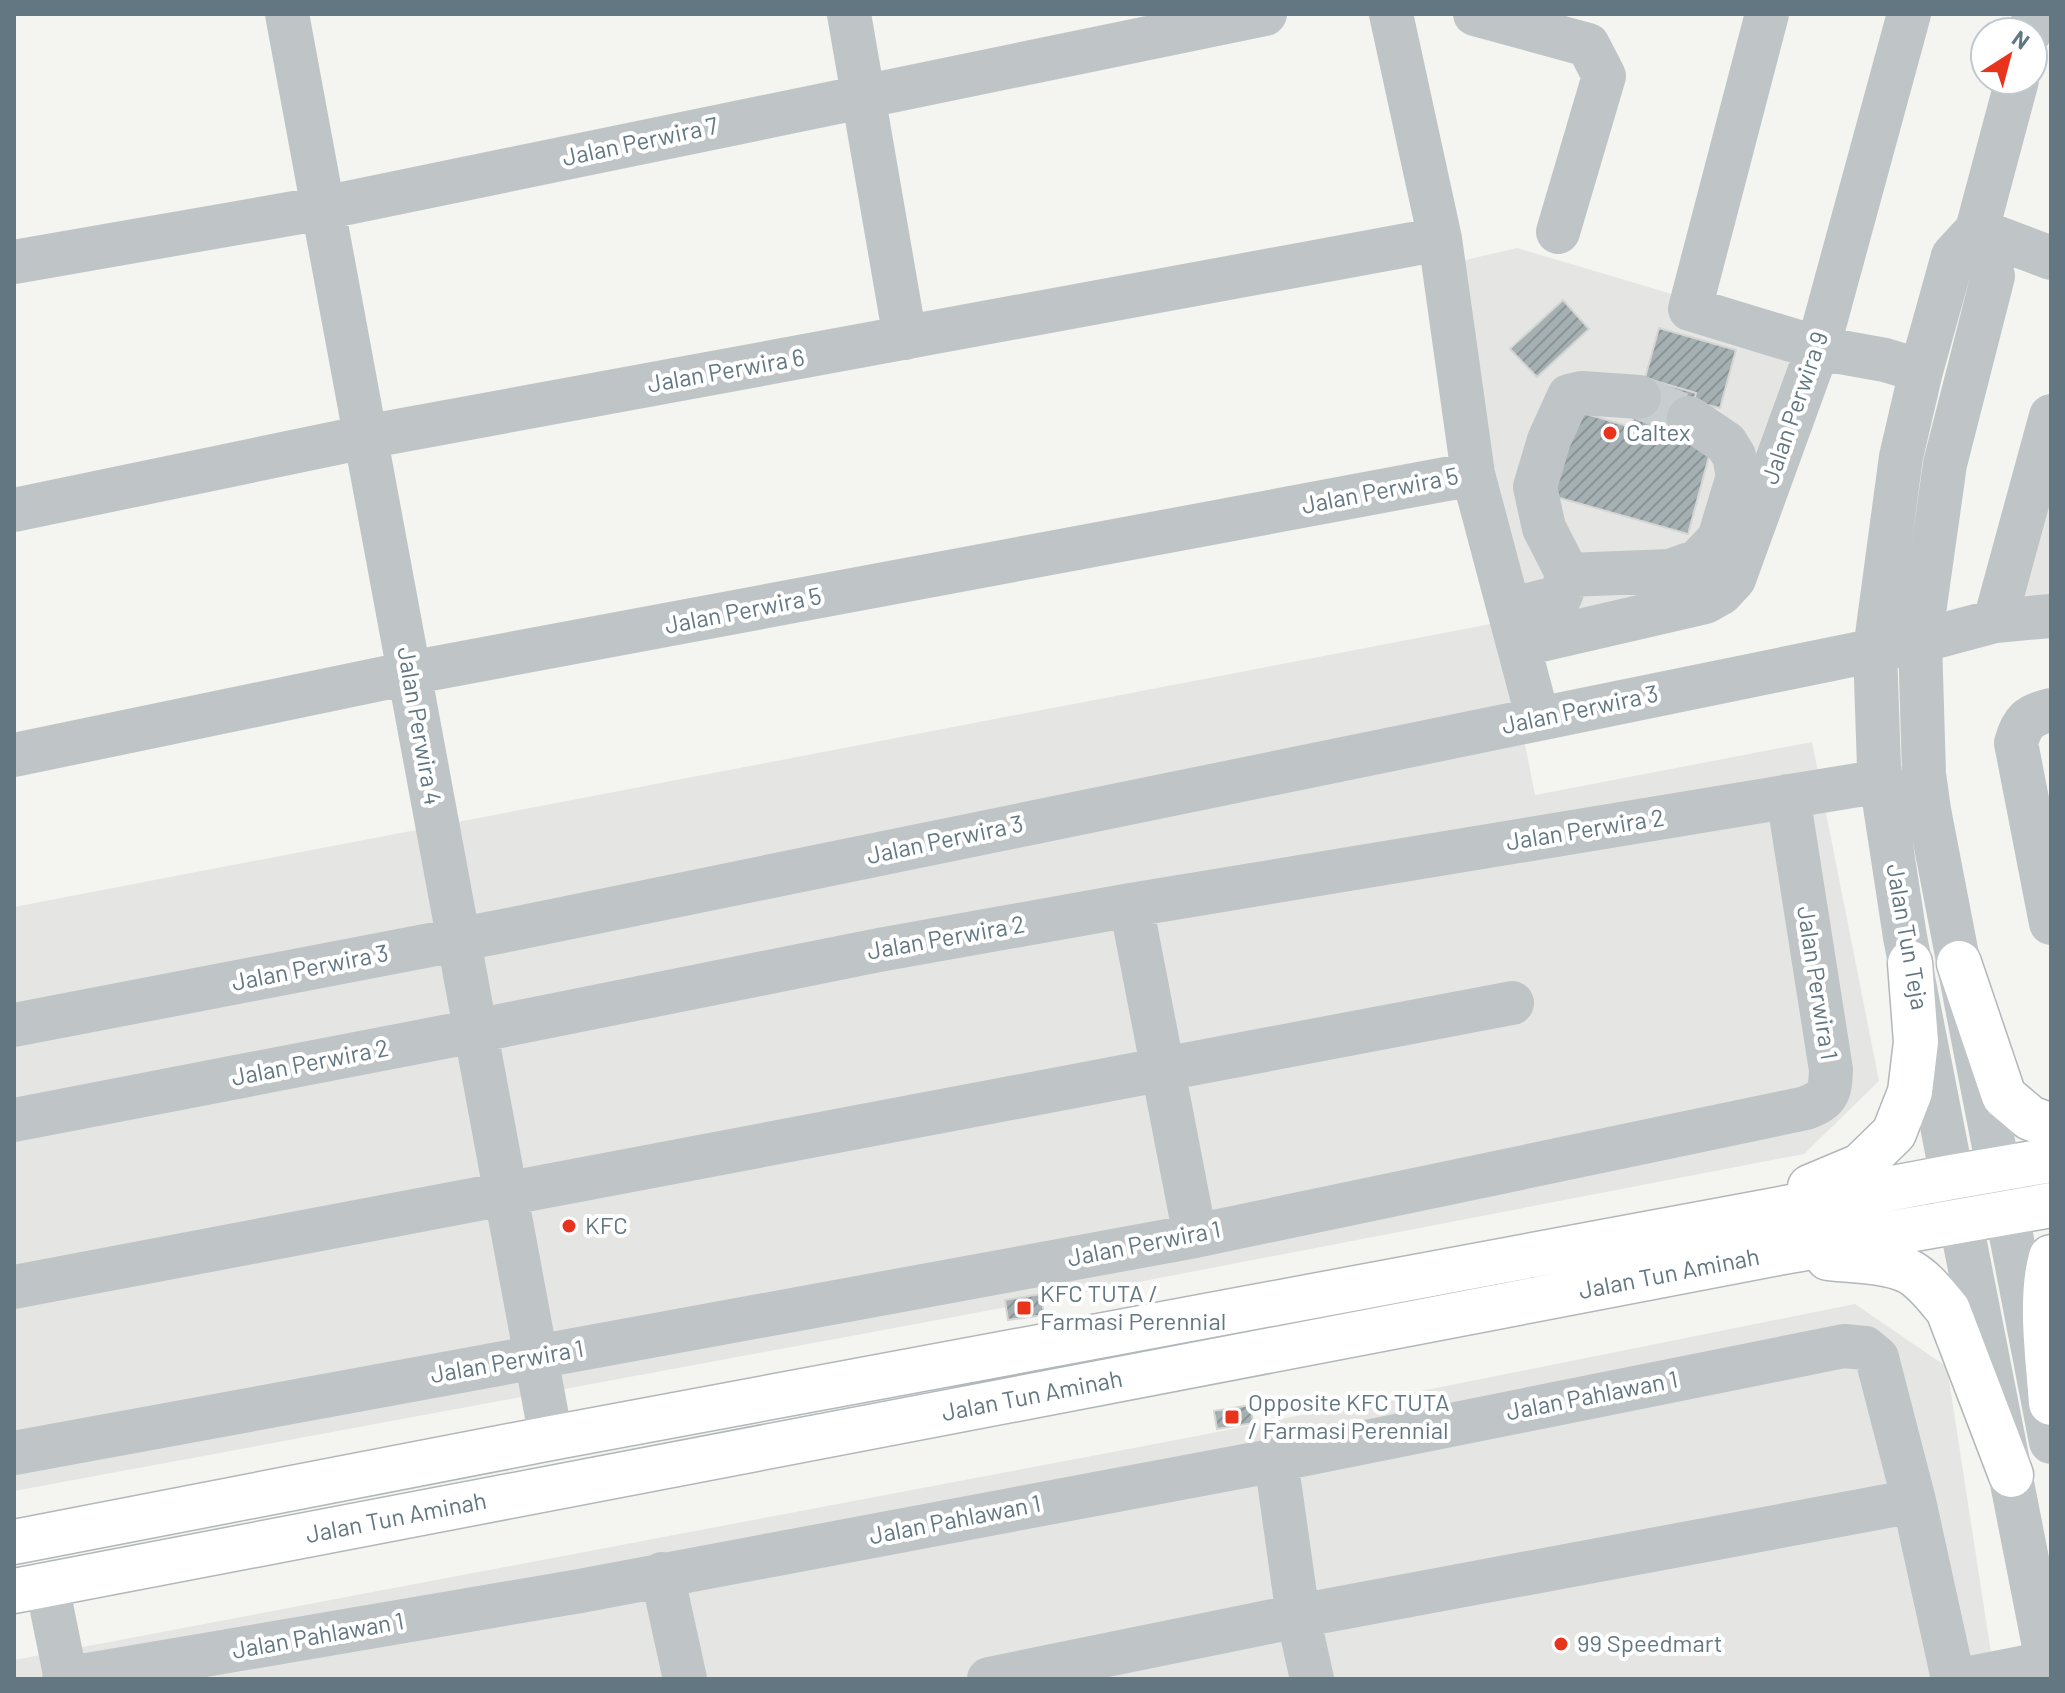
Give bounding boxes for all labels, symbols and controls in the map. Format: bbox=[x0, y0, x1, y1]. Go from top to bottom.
north arrow bbox=[1969, 16, 2049, 96]
text: N bbox=[2008, 24, 2035, 54]
street label: Jalan Perwira 7 bbox=[559, 110, 720, 171]
street label: Jalan Perwira 9 bbox=[1754, 327, 1833, 488]
street label: Jalan Perwira 6 bbox=[645, 341, 807, 398]
place label: Caltex bbox=[1626, 417, 1690, 446]
marker: Caltex bbox=[1601, 424, 1619, 442]
street label: Jalan Perwira 5 bbox=[1299, 460, 1461, 519]
street label: Jalan Perwira 5 bbox=[662, 580, 824, 639]
street label: Jalan Perwira 4 bbox=[392, 644, 449, 807]
street label: Jalan Perwira 3 bbox=[1499, 678, 1661, 739]
street label: Jalan Perwira 2 bbox=[1504, 802, 1666, 855]
street label: Jalan Perwira 3 bbox=[864, 808, 1026, 869]
street label: Jalan Tun Teja bbox=[1881, 861, 1936, 1012]
street label: Jalan Perwira 1 bbox=[1792, 904, 1845, 1062]
street label: Jalan Perwira 2 bbox=[865, 908, 1027, 965]
street label: Jalan Perwira 3 bbox=[229, 937, 391, 996]
street label: Jalan Perwira 2 bbox=[229, 1032, 391, 1091]
place label: KFC bbox=[585, 1210, 628, 1239]
street label: Jalan Perwira 1 bbox=[1065, 1213, 1223, 1272]
marker: KFC bbox=[560, 1217, 578, 1235]
street label: Jalan Tun Aminah bbox=[1576, 1241, 1762, 1304]
place label: KFC TUTA / Farmasi Perennial bbox=[1040, 1278, 1226, 1335]
marker: KFC TUTA / Farmasi Perennial bbox=[1015, 1299, 1033, 1317]
street label: Jalan Perwira 1 bbox=[428, 1333, 586, 1388]
street label: Jalan Tun Aminah bbox=[939, 1363, 1125, 1426]
street label: Jalan Pahlawan 1 bbox=[1504, 1364, 1680, 1425]
place label: Opposite KFC TUTA / Farmasi Perennial bbox=[1248, 1387, 1450, 1444]
marker: Opposite KFC TUTA / Farmasi Perennial bbox=[1223, 1408, 1241, 1426]
street label: Jalan Tun Aminah bbox=[303, 1485, 489, 1548]
street label: Jalan Pahlawan 1 bbox=[867, 1488, 1043, 1549]
street label: Jalan Pahlawan 1 bbox=[230, 1605, 406, 1664]
place label: 99 Speedmart bbox=[1577, 1628, 1723, 1657]
marker: 99 Speedmart bbox=[1552, 1635, 1570, 1653]

